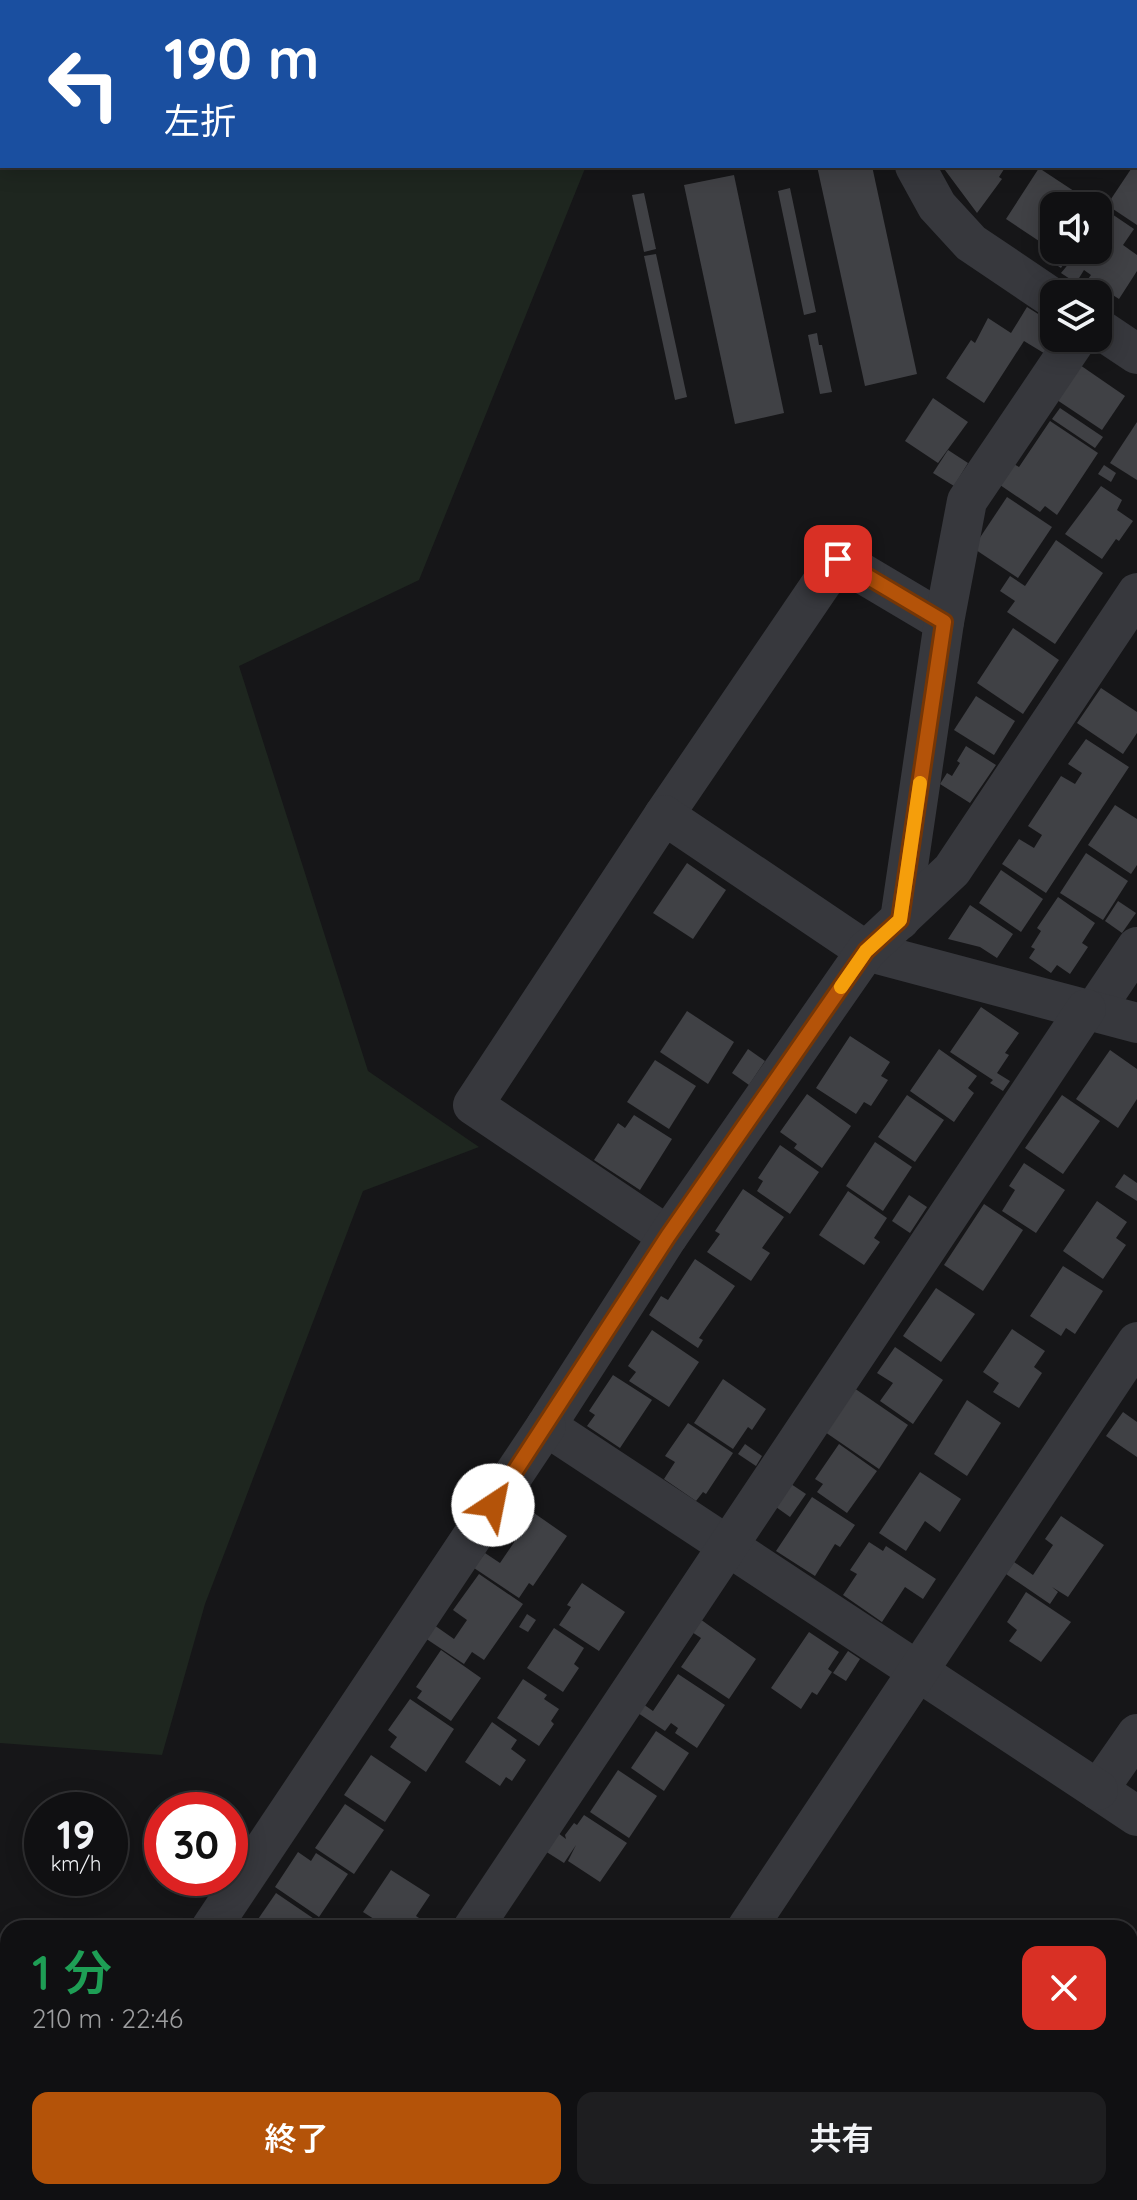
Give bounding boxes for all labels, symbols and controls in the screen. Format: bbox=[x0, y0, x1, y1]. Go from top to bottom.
text: 190 m bbox=[164, 23, 319, 93]
icon: left bbox=[32, 32, 136, 136]
text: 左折 bbox=[164, 98, 236, 143]
map controls bbox=[1040, 192, 1112, 352]
button: sound bbox=[1040, 192, 1112, 264]
button: layers bbox=[1040, 280, 1112, 352]
pin bbox=[804, 525, 872, 593]
icon: arrive bbox=[816, 537, 860, 581]
position arrow bbox=[451, 1463, 535, 1547]
speed limit sign: 30 bbox=[144, 1792, 248, 1896]
text: 19 bbox=[57, 1809, 95, 1859]
text: km/h bbox=[51, 1851, 101, 1876]
text: 1 分 bbox=[32, 1942, 112, 2002]
button: close bbox=[1022, 1946, 1106, 2030]
text: 210 m · 22:46 bbox=[32, 2002, 183, 2035]
button: 終了 bbox=[32, 2092, 561, 2184]
button: 共有 bbox=[577, 2092, 1106, 2184]

